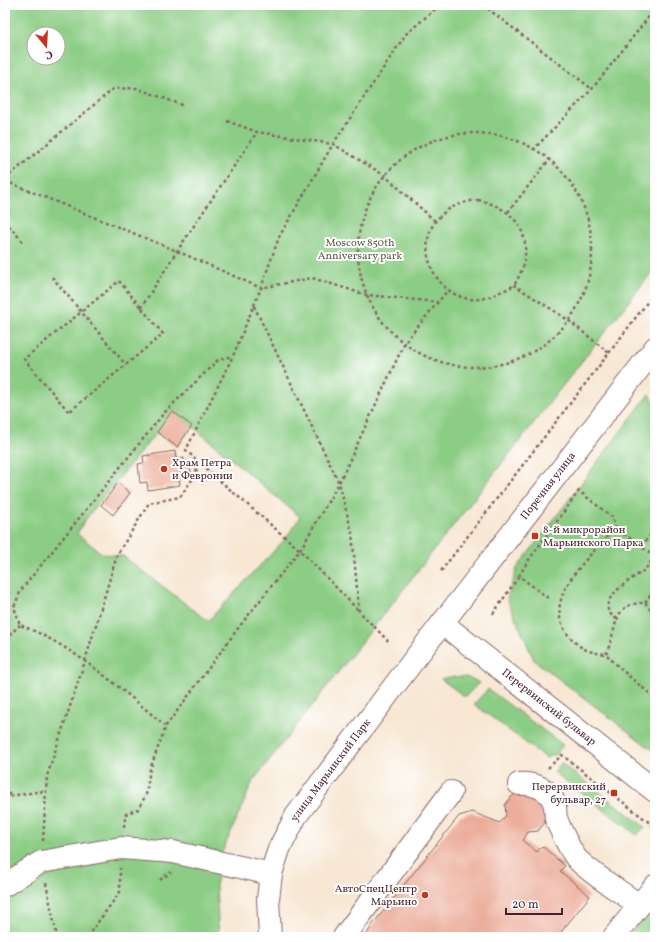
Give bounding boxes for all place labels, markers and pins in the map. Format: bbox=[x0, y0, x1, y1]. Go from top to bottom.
place label: Храм Петра и Февронии bbox=[172, 456, 233, 484]
marker: Храм Петра и Февронии bbox=[159, 464, 169, 474]
place label: 8-й микрорайон Марьинского Парка bbox=[543, 523, 644, 551]
marker: 8-й микрорайон Марьинского Парка bbox=[530, 531, 540, 541]
place label: Перервинский бульвар, 27 bbox=[532, 780, 606, 808]
marker: Перервинский бульвар, 27 bbox=[609, 788, 619, 798]
place label: АвтоСпецЦентр Марьино bbox=[335, 882, 417, 910]
marker: АвтоСпецЦентр Марьино bbox=[420, 890, 430, 900]

